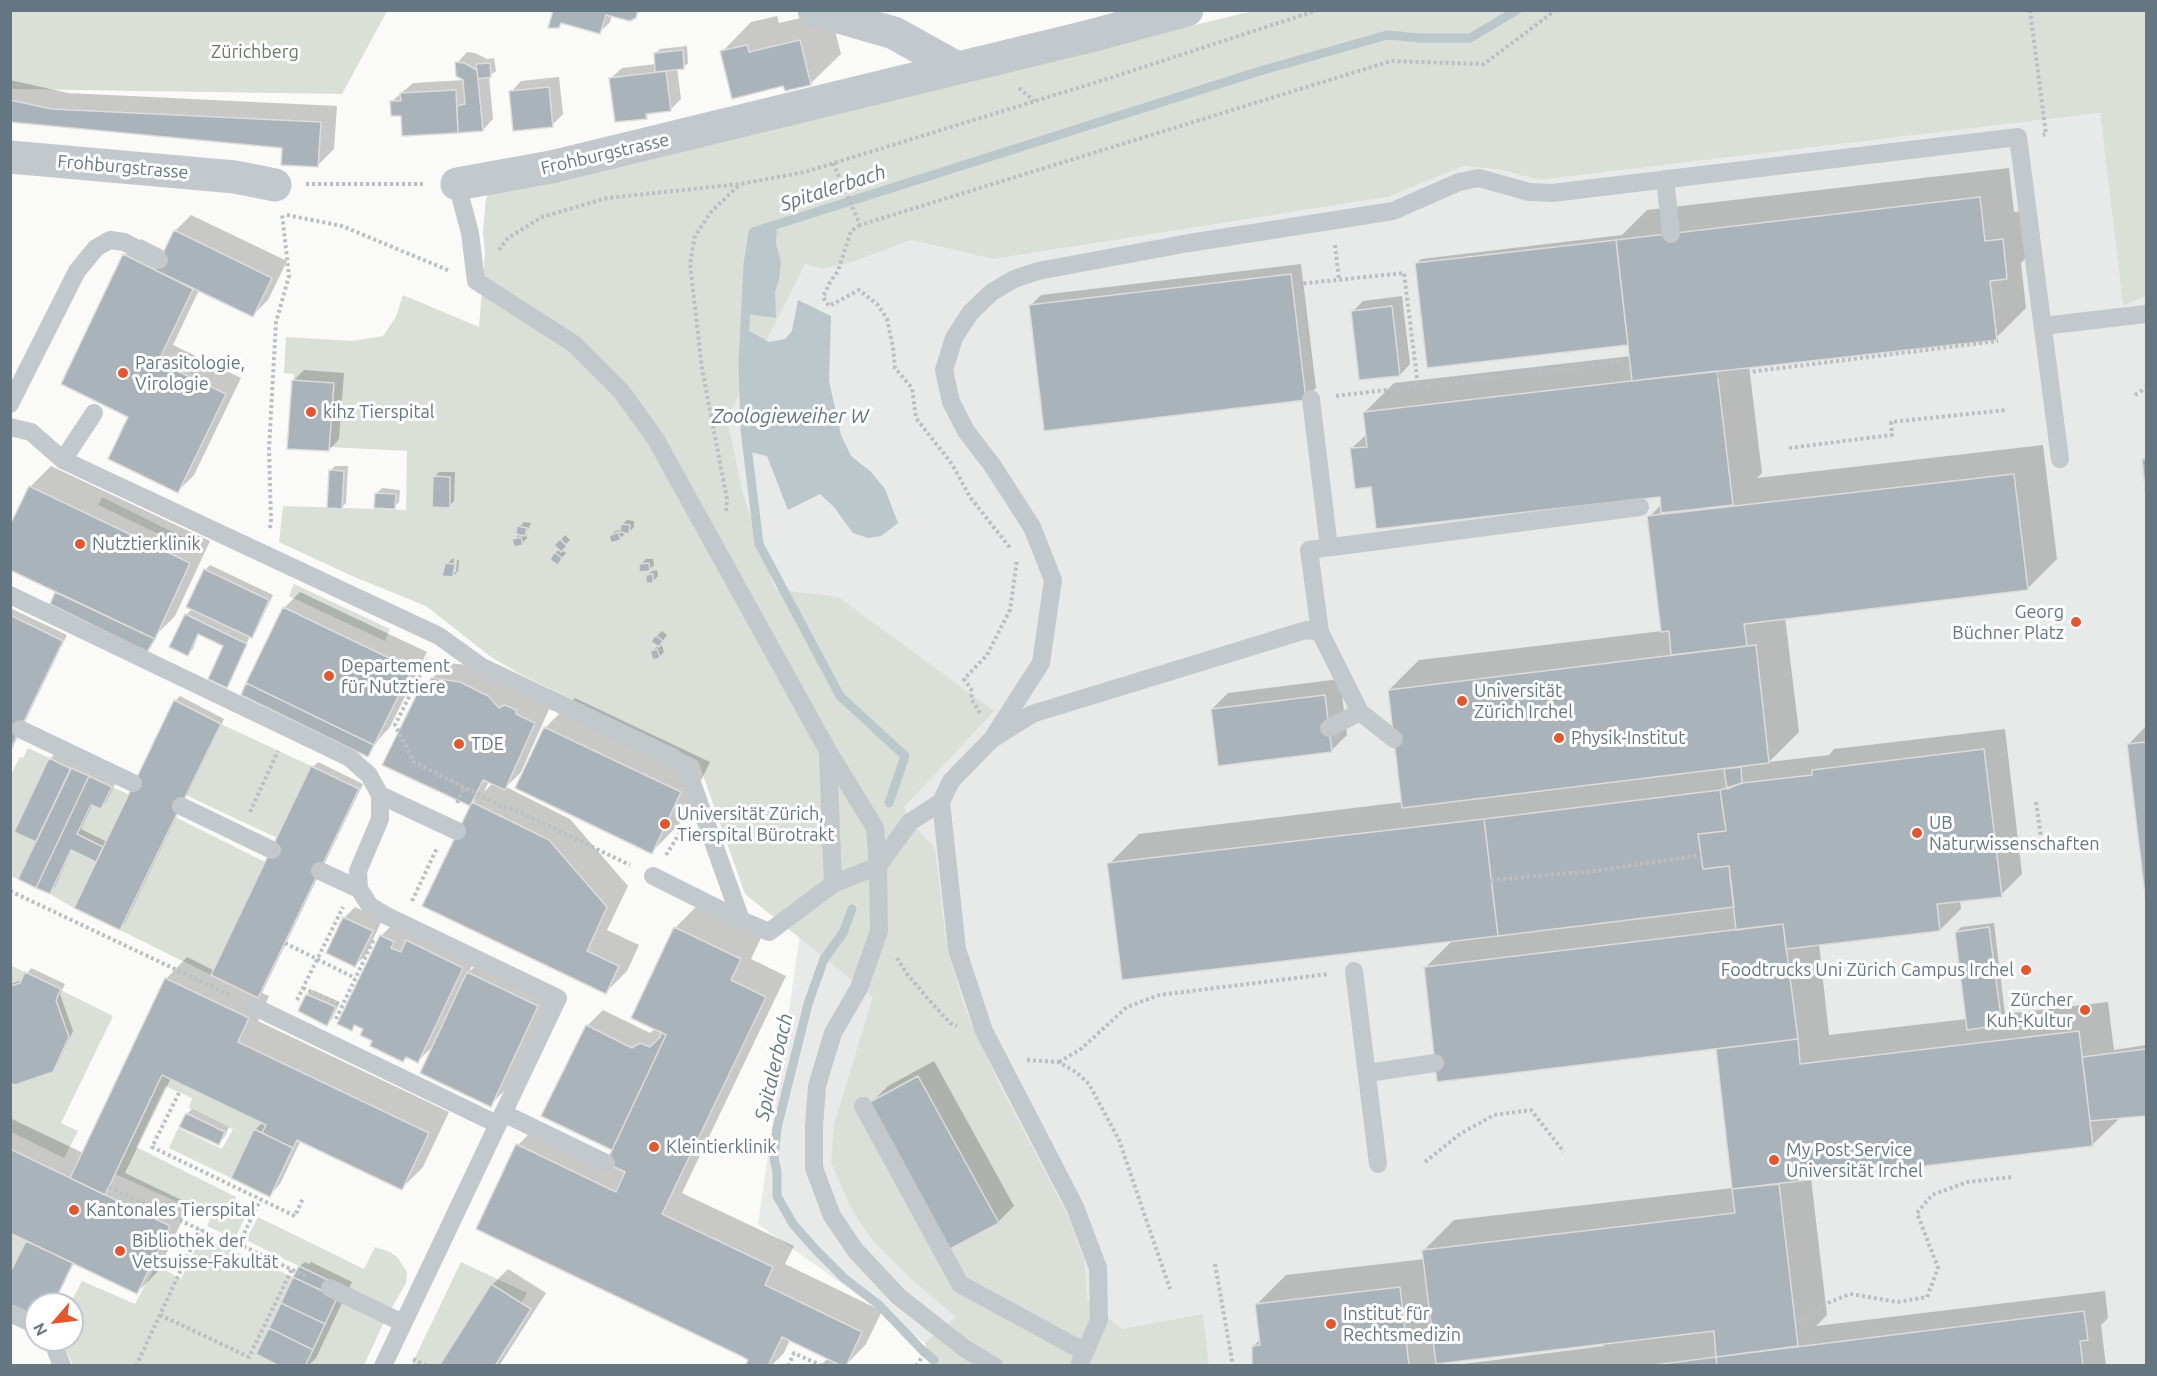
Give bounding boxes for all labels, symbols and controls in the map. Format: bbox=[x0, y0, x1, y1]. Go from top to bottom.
park label: Zürichberg bbox=[211, 41, 299, 63]
street label: Frohburgstrasse bbox=[539, 129, 671, 179]
street label: Frohburgstrasse bbox=[57, 151, 189, 183]
water label: Spitalerbach bbox=[777, 160, 889, 216]
place label: Parasitologie, Virologie bbox=[135, 352, 245, 394]
marker: Parasitologie, Virologie bbox=[116, 366, 130, 380]
place label: kihz Tierspital bbox=[323, 401, 434, 423]
water label: Zoologieweiher W bbox=[712, 404, 868, 428]
marker: kihz Tierspital bbox=[304, 405, 318, 419]
place label: Nutztierklinik bbox=[92, 533, 201, 555]
marker: Nutztierklinik bbox=[73, 537, 87, 551]
place label: Georg Büchner Platz bbox=[1952, 601, 2064, 644]
marker: Georg Büchner Platz bbox=[2069, 615, 2083, 629]
place label: Departement für Nutztiere bbox=[341, 655, 450, 698]
marker: Departement für Nutztiere bbox=[322, 669, 336, 683]
place label: Universität Zürich Irchel bbox=[1474, 680, 1573, 722]
marker: Universität Zürich Irchel bbox=[1455, 694, 1469, 708]
place label: Physik-Institut bbox=[1571, 727, 1685, 749]
marker: Physik-Institut bbox=[1552, 731, 1566, 745]
place label: TDE bbox=[471, 733, 504, 755]
marker: TDE bbox=[452, 737, 466, 751]
place label: Universität Zürich, Tierspital Bürotrakt bbox=[677, 803, 835, 846]
place label: UB Naturwissenschaften bbox=[1929, 812, 2100, 854]
marker: Universität Zürich, Tierspital Bürotrakt bbox=[658, 817, 672, 831]
marker: UB Naturwissenschaften bbox=[1910, 826, 1924, 840]
place label: Foodtrucks Uni Zürich Campus Irchel bbox=[1721, 959, 2014, 981]
marker: Foodtrucks Uni Zürich Campus Irchel bbox=[2019, 963, 2033, 977]
place label: Zürcher Kuh-Kultur bbox=[1986, 989, 2073, 1032]
marker: Zürcher Kuh-Kultur bbox=[2078, 1003, 2092, 1017]
water label: Spitalerbach bbox=[750, 1011, 798, 1123]
place label: Kleintierklinik bbox=[666, 1136, 776, 1158]
place label: My Post Service Universität Irchel bbox=[1786, 1139, 1923, 1182]
marker: Kleintierklinik bbox=[647, 1140, 661, 1154]
marker: My Post Service Universität Irchel bbox=[1767, 1153, 1781, 1167]
place label: Kantonales Tierspital bbox=[86, 1199, 255, 1221]
marker: Kantonales Tierspital bbox=[67, 1203, 81, 1217]
place label: Bibliothek der Vetsuisse-Fakultät bbox=[132, 1230, 278, 1272]
marker: Bibliothek der Vetsuisse-Fakultät bbox=[113, 1244, 127, 1258]
north arrow bbox=[24, 1292, 84, 1352]
place label: Institut für Rechtsmedizin bbox=[1343, 1303, 1461, 1346]
marker: Institut für Rechtsmedizin bbox=[1324, 1317, 1338, 1331]
text: N bbox=[29, 1320, 51, 1339]

